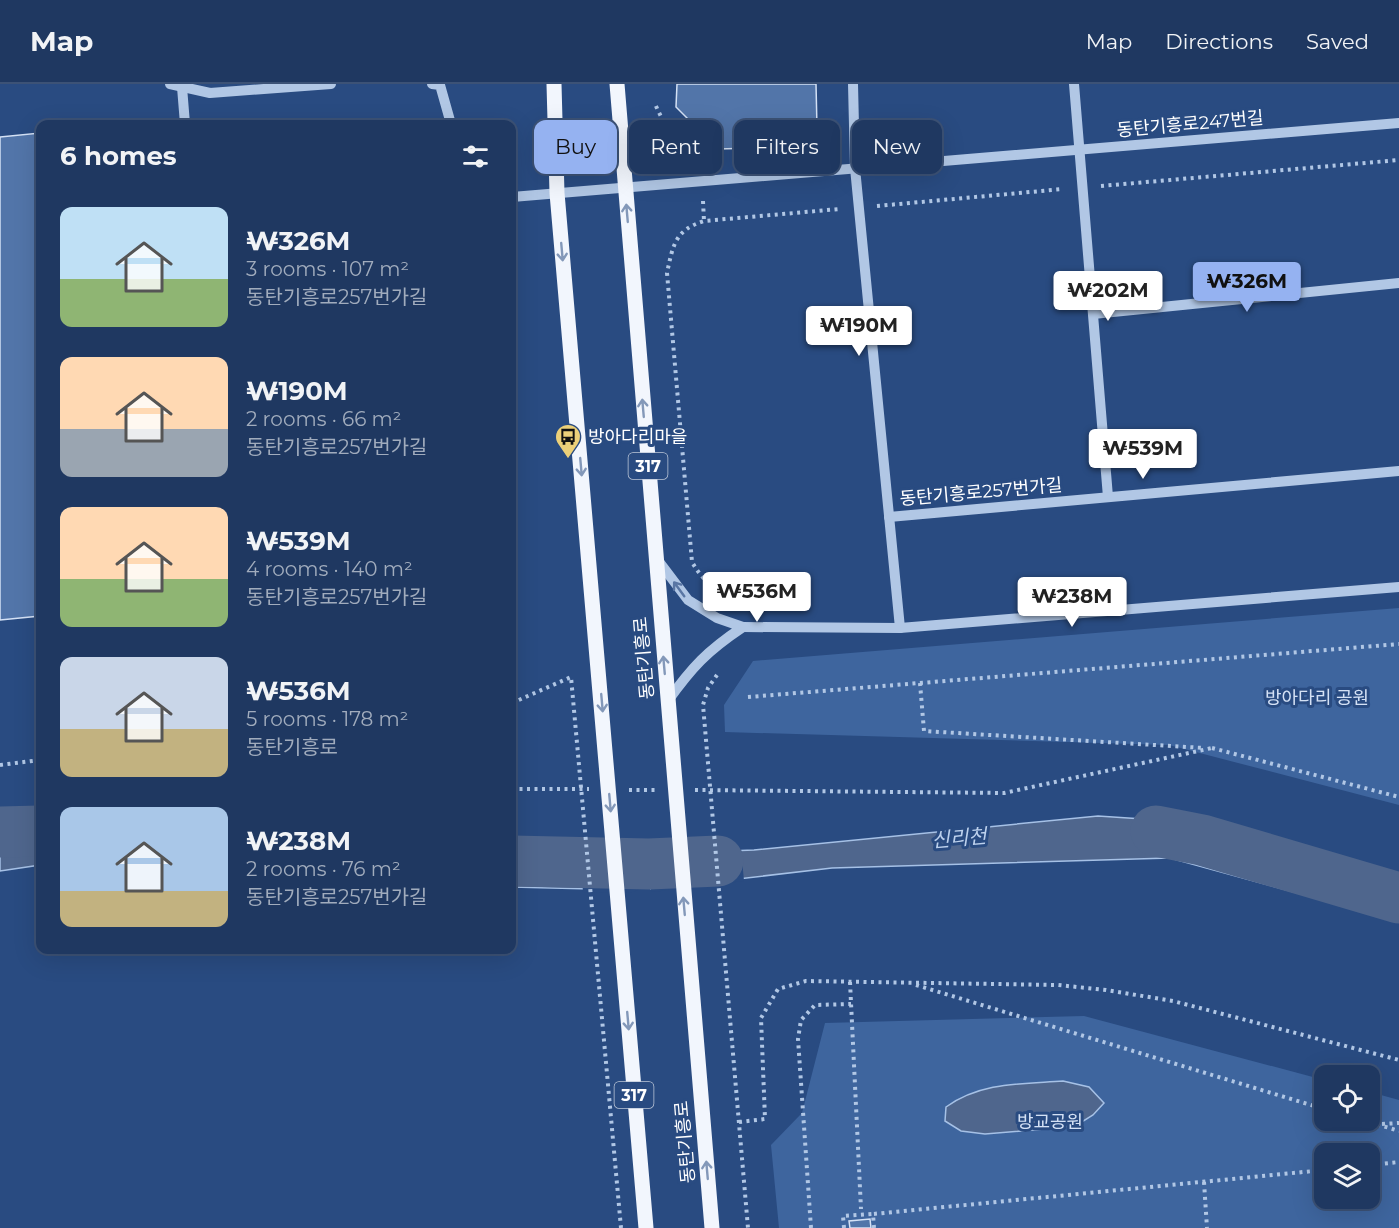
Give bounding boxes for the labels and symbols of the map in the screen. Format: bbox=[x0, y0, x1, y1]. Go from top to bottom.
street label: 동탄기흥로247번길 bbox=[1116, 107, 1264, 141]
one-way arrow bbox=[621, 204, 632, 224]
one-way arrow bbox=[557, 241, 568, 261]
pin: ₩326M bbox=[1205, 262, 1289, 313]
pin: ₩202M bbox=[1066, 271, 1150, 322]
pin: ₩190M bbox=[817, 306, 901, 357]
one-way arrow bbox=[637, 398, 648, 418]
bus stop icon: 방아다리마을 bbox=[553, 422, 583, 460]
place label: 방아다리마을 bbox=[588, 426, 687, 448]
pin: ₩539M bbox=[1101, 429, 1185, 480]
road number: 317 bbox=[628, 453, 668, 479]
one-way arrow bbox=[576, 456, 587, 476]
street label: 동탄기흥로257번가길 bbox=[899, 474, 1063, 510]
pin: ₩536M bbox=[715, 572, 799, 623]
pin: ₩238M bbox=[1030, 577, 1114, 628]
one-way arrow bbox=[673, 581, 686, 597]
street label: 동탄기흥로 bbox=[629, 616, 659, 700]
one-way arrow bbox=[658, 656, 669, 675]
park label: 방아다리 공원 bbox=[1265, 687, 1369, 709]
one-way arrow bbox=[597, 693, 608, 712]
one-way arrow bbox=[605, 793, 616, 813]
water label: 신리천 bbox=[930, 823, 990, 852]
one-way arrow bbox=[679, 896, 690, 916]
one-way arrow bbox=[622, 1010, 633, 1030]
road number: 317 bbox=[614, 1082, 654, 1108]
street label: 동탄기흥로 bbox=[670, 1100, 700, 1184]
park label: 방교공원 bbox=[1017, 1111, 1083, 1133]
one-way arrow bbox=[701, 1160, 712, 1180]

